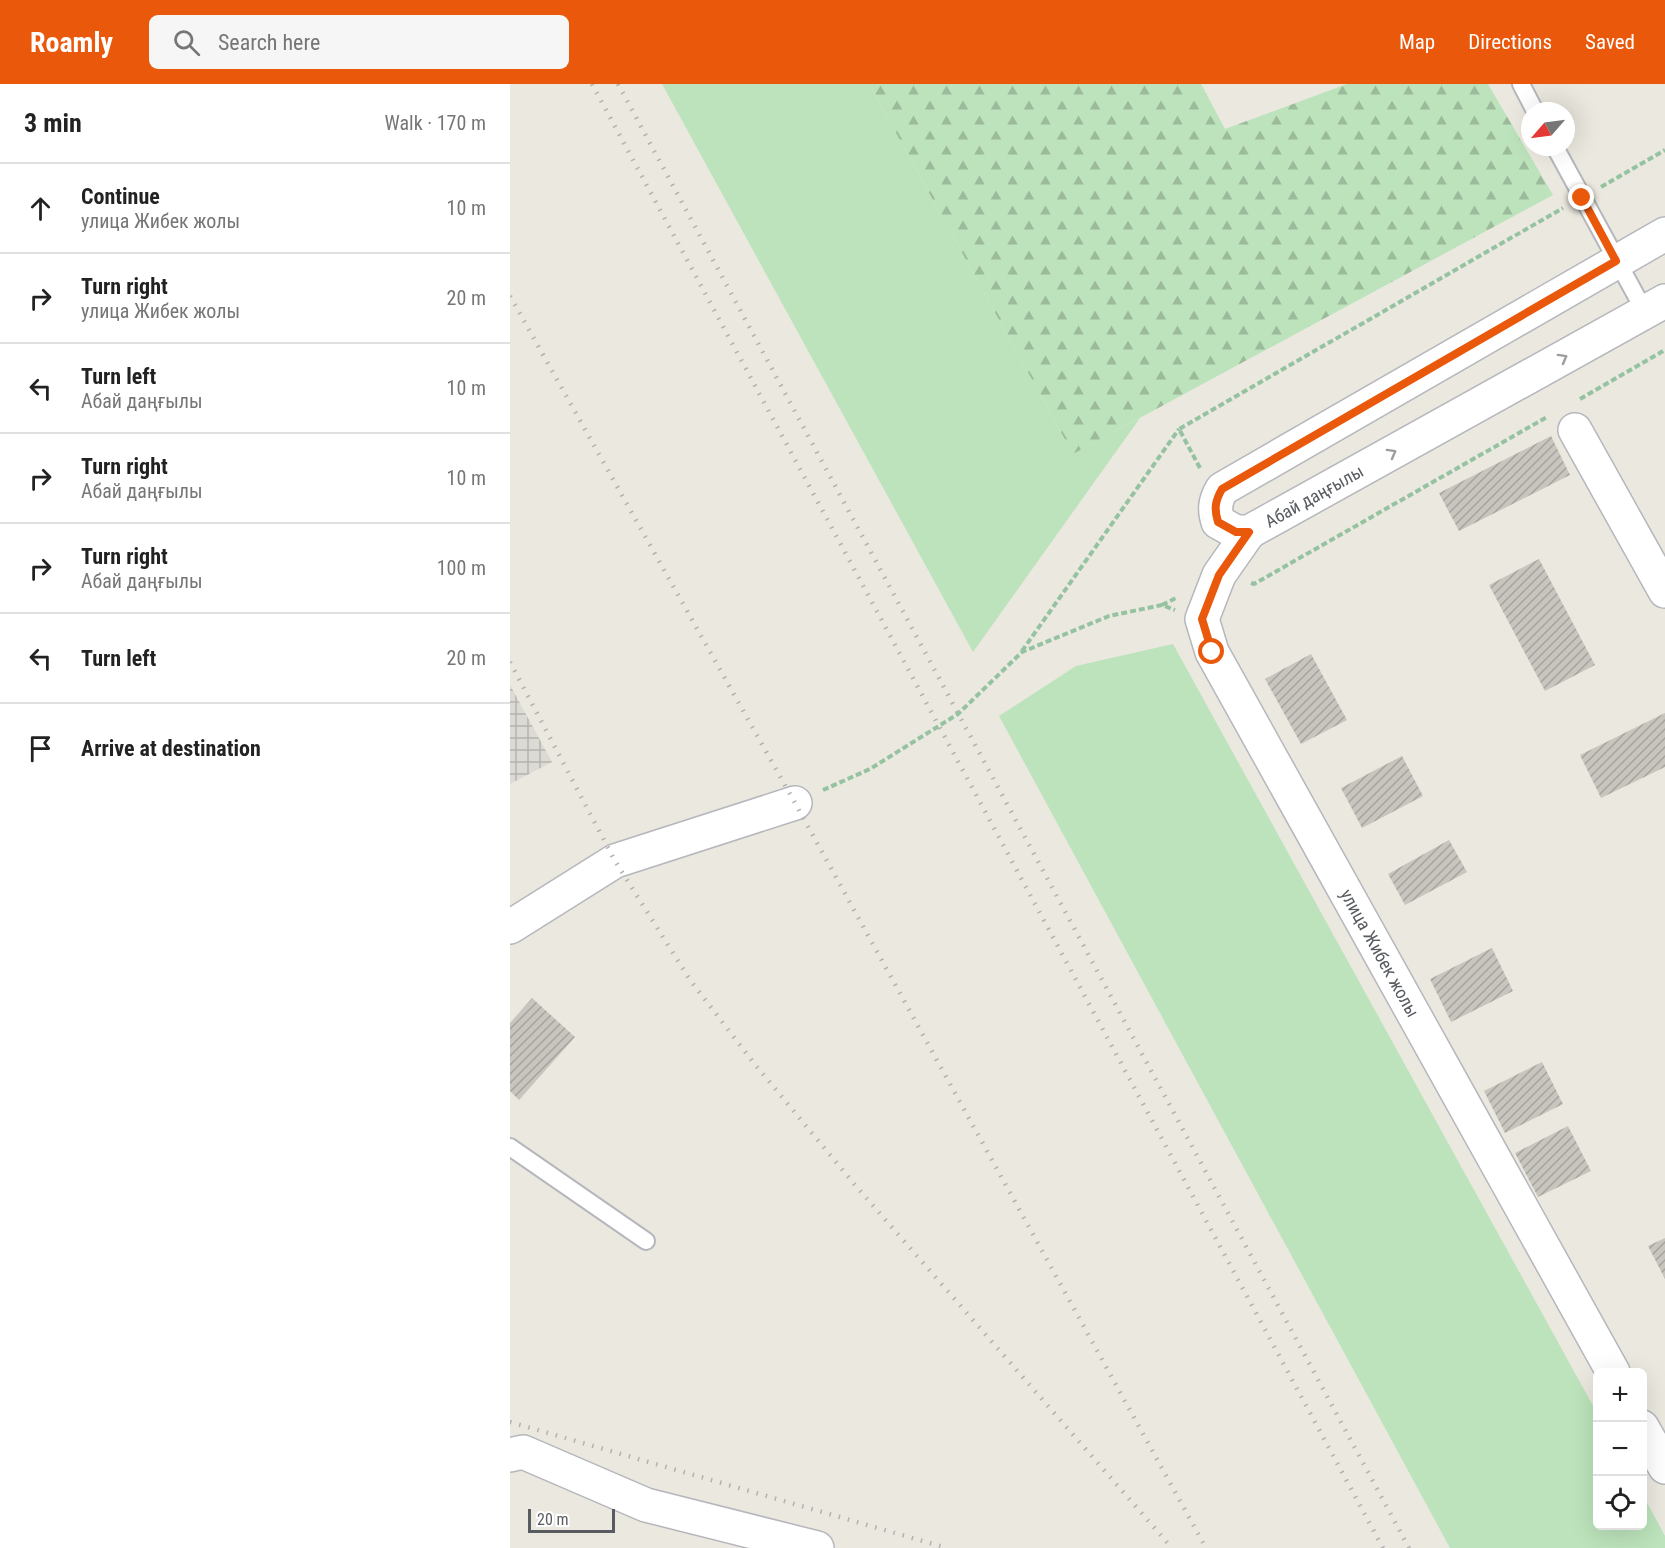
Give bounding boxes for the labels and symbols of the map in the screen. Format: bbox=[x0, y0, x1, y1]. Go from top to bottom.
north arrow bbox=[1521, 102, 1575, 156]
route end bbox=[1568, 184, 1594, 210]
one-way arrow bbox=[1557, 354, 1567, 365]
one-way arrow bbox=[1386, 449, 1396, 460]
street label: Абай даңғылы bbox=[1261, 460, 1367, 532]
route start bbox=[1198, 638, 1224, 664]
street label: улица Жибек жолы bbox=[1336, 885, 1424, 1021]
scale bar bbox=[528, 1506, 615, 1534]

